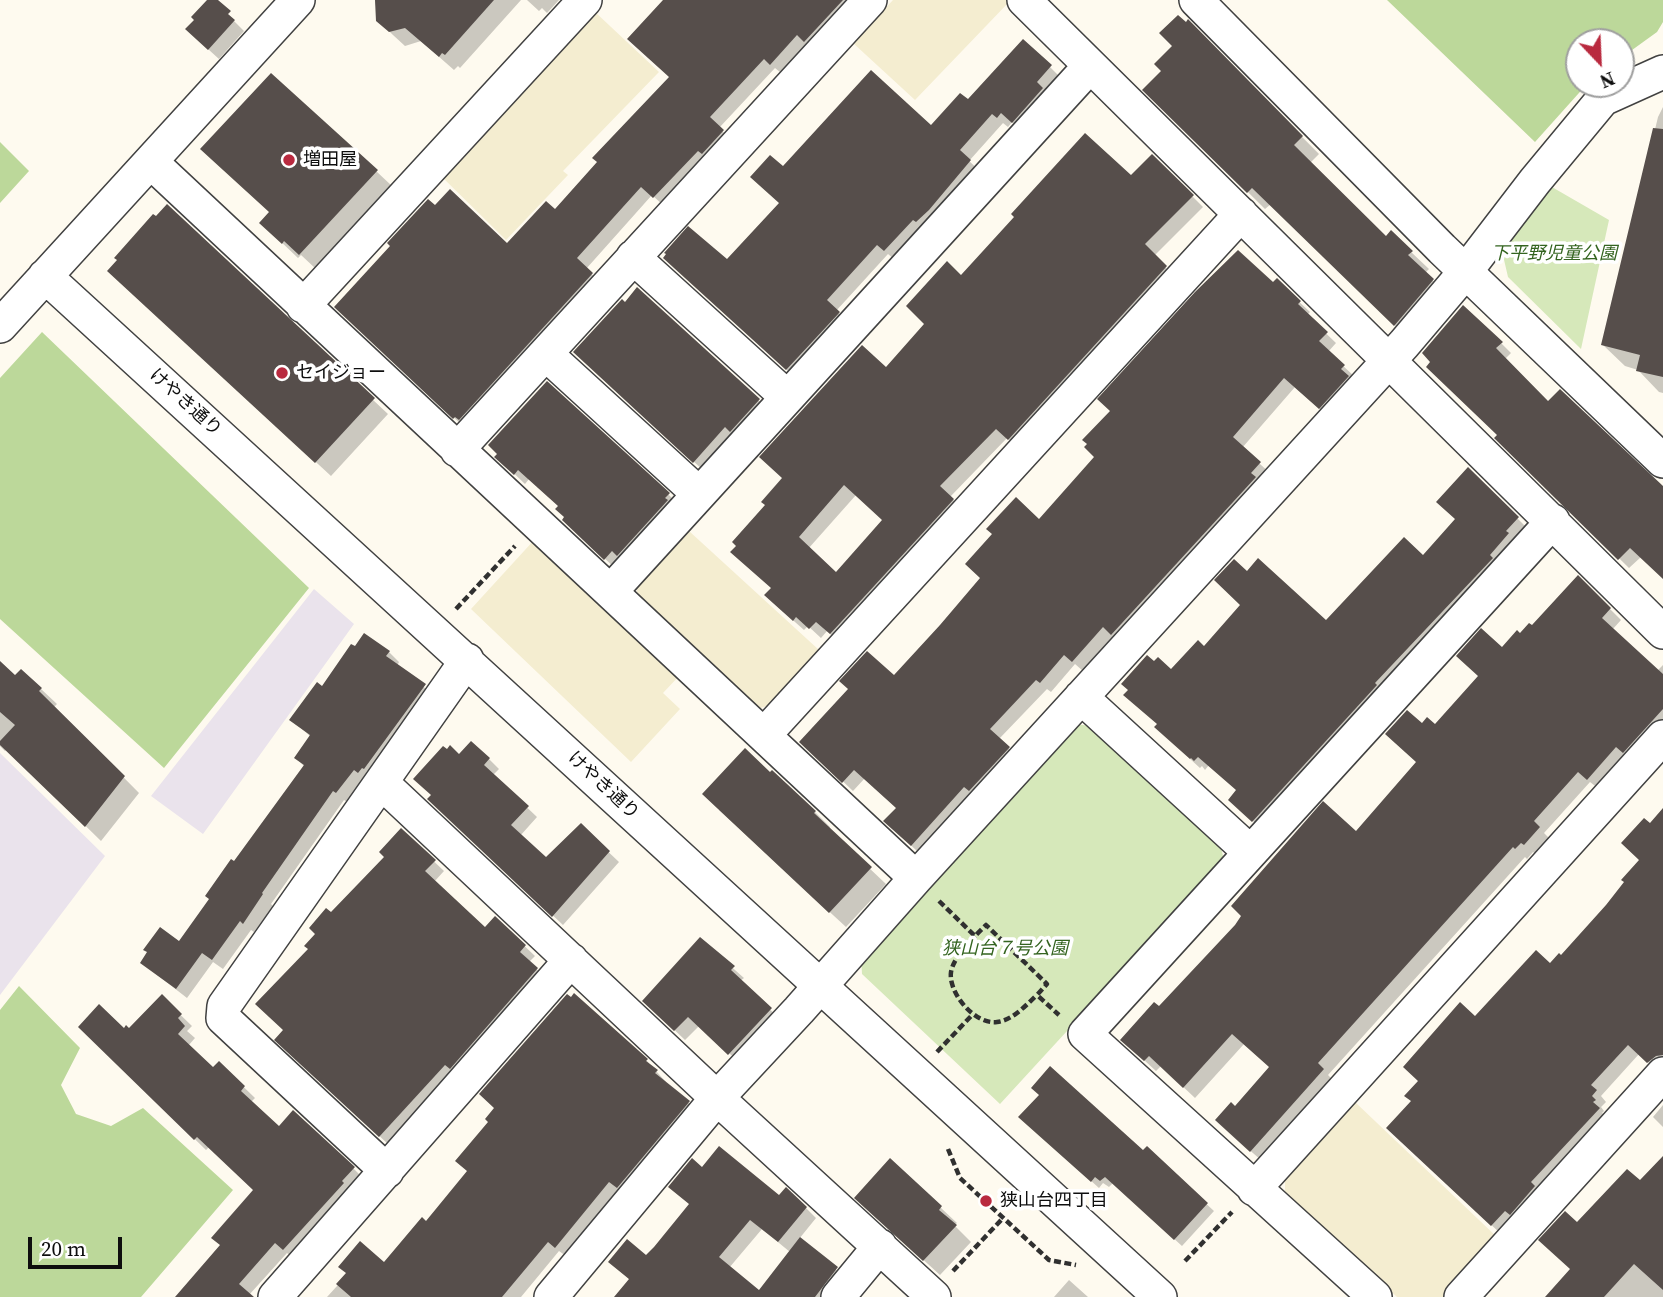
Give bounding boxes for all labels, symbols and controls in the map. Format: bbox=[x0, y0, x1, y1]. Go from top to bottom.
north arrow bbox=[1565, 28, 1635, 98]
text: N bbox=[1596, 66, 1619, 95]
place label: 増田屋 bbox=[303, 149, 357, 171]
marker: 増田屋 bbox=[281, 152, 297, 168]
park label: 下平野児童公園 bbox=[1491, 243, 1617, 265]
place label: セイジョー bbox=[296, 362, 386, 384]
street label: けやき通り bbox=[144, 365, 226, 441]
marker: セイジョー bbox=[274, 365, 290, 381]
street label: けやき通り bbox=[563, 747, 643, 825]
park label: 狭山台７号公園 bbox=[942, 938, 1068, 960]
place label: 狭山台四丁目 bbox=[1000, 1190, 1108, 1212]
marker: 狭山台四丁目 bbox=[978, 1193, 994, 1209]
scale bar bbox=[32, 1224, 126, 1268]
text: 20 m bbox=[41, 1234, 86, 1263]

